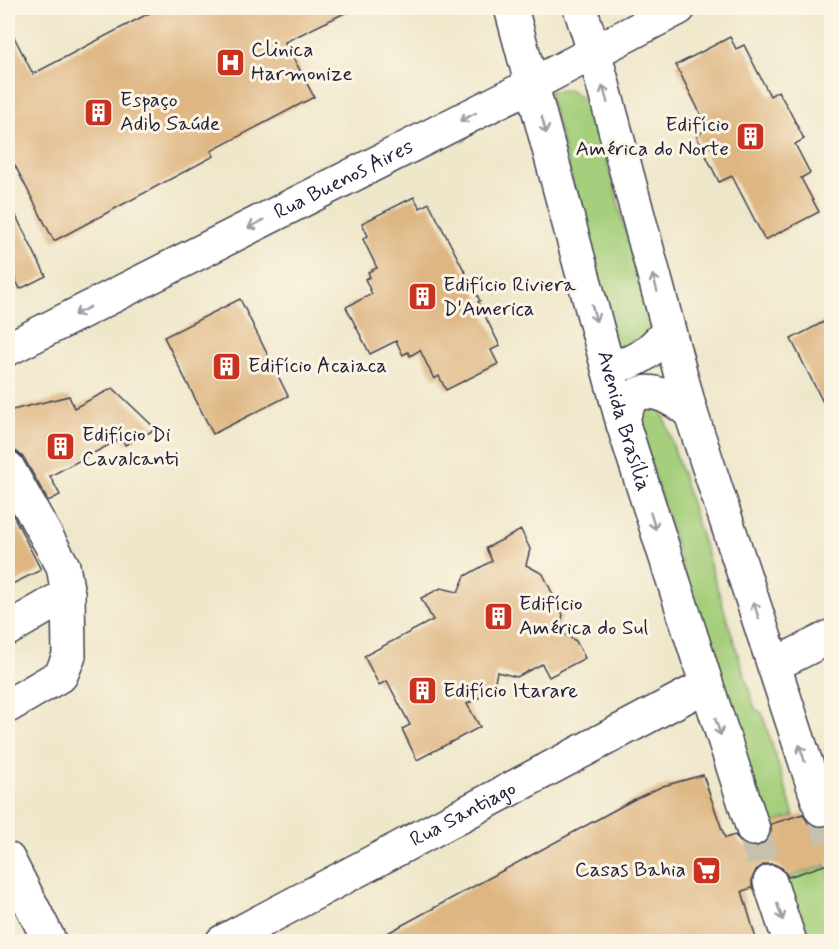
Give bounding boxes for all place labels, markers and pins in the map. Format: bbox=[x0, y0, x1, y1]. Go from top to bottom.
place label: Clinica Harmonize bbox=[251, 36, 353, 88]
hospital icon: Clinica Harmonize bbox=[214, 46, 246, 78]
place label: Espaço Adib Saúde bbox=[120, 86, 220, 138]
building icon: Espaço Adib Saúde bbox=[83, 96, 115, 128]
place label: Edifício América do Norte bbox=[576, 111, 729, 163]
building icon: Edifício América do Norte bbox=[734, 121, 766, 153]
place label: Edifício Riviera D'America bbox=[443, 271, 576, 323]
building icon: Edifício Riviera D'America bbox=[406, 281, 438, 313]
building icon: Edifício Acaiaca bbox=[211, 350, 243, 382]
place label: Edifício Acaiaca bbox=[248, 352, 387, 380]
place label: Edifício Di Cavalcanti bbox=[82, 421, 178, 473]
building icon: Edifício Di Cavalcanti bbox=[45, 431, 77, 463]
place label: Edifício América do Sul bbox=[519, 590, 648, 642]
building icon: Edifício América do Sul bbox=[482, 600, 514, 632]
building icon: Edifício Itarare bbox=[406, 675, 438, 707]
place label: Edifício Itarare bbox=[443, 677, 578, 705]
supermarket icon: Casas Bahia bbox=[691, 854, 723, 886]
place label: Casas Bahia bbox=[575, 856, 686, 884]

